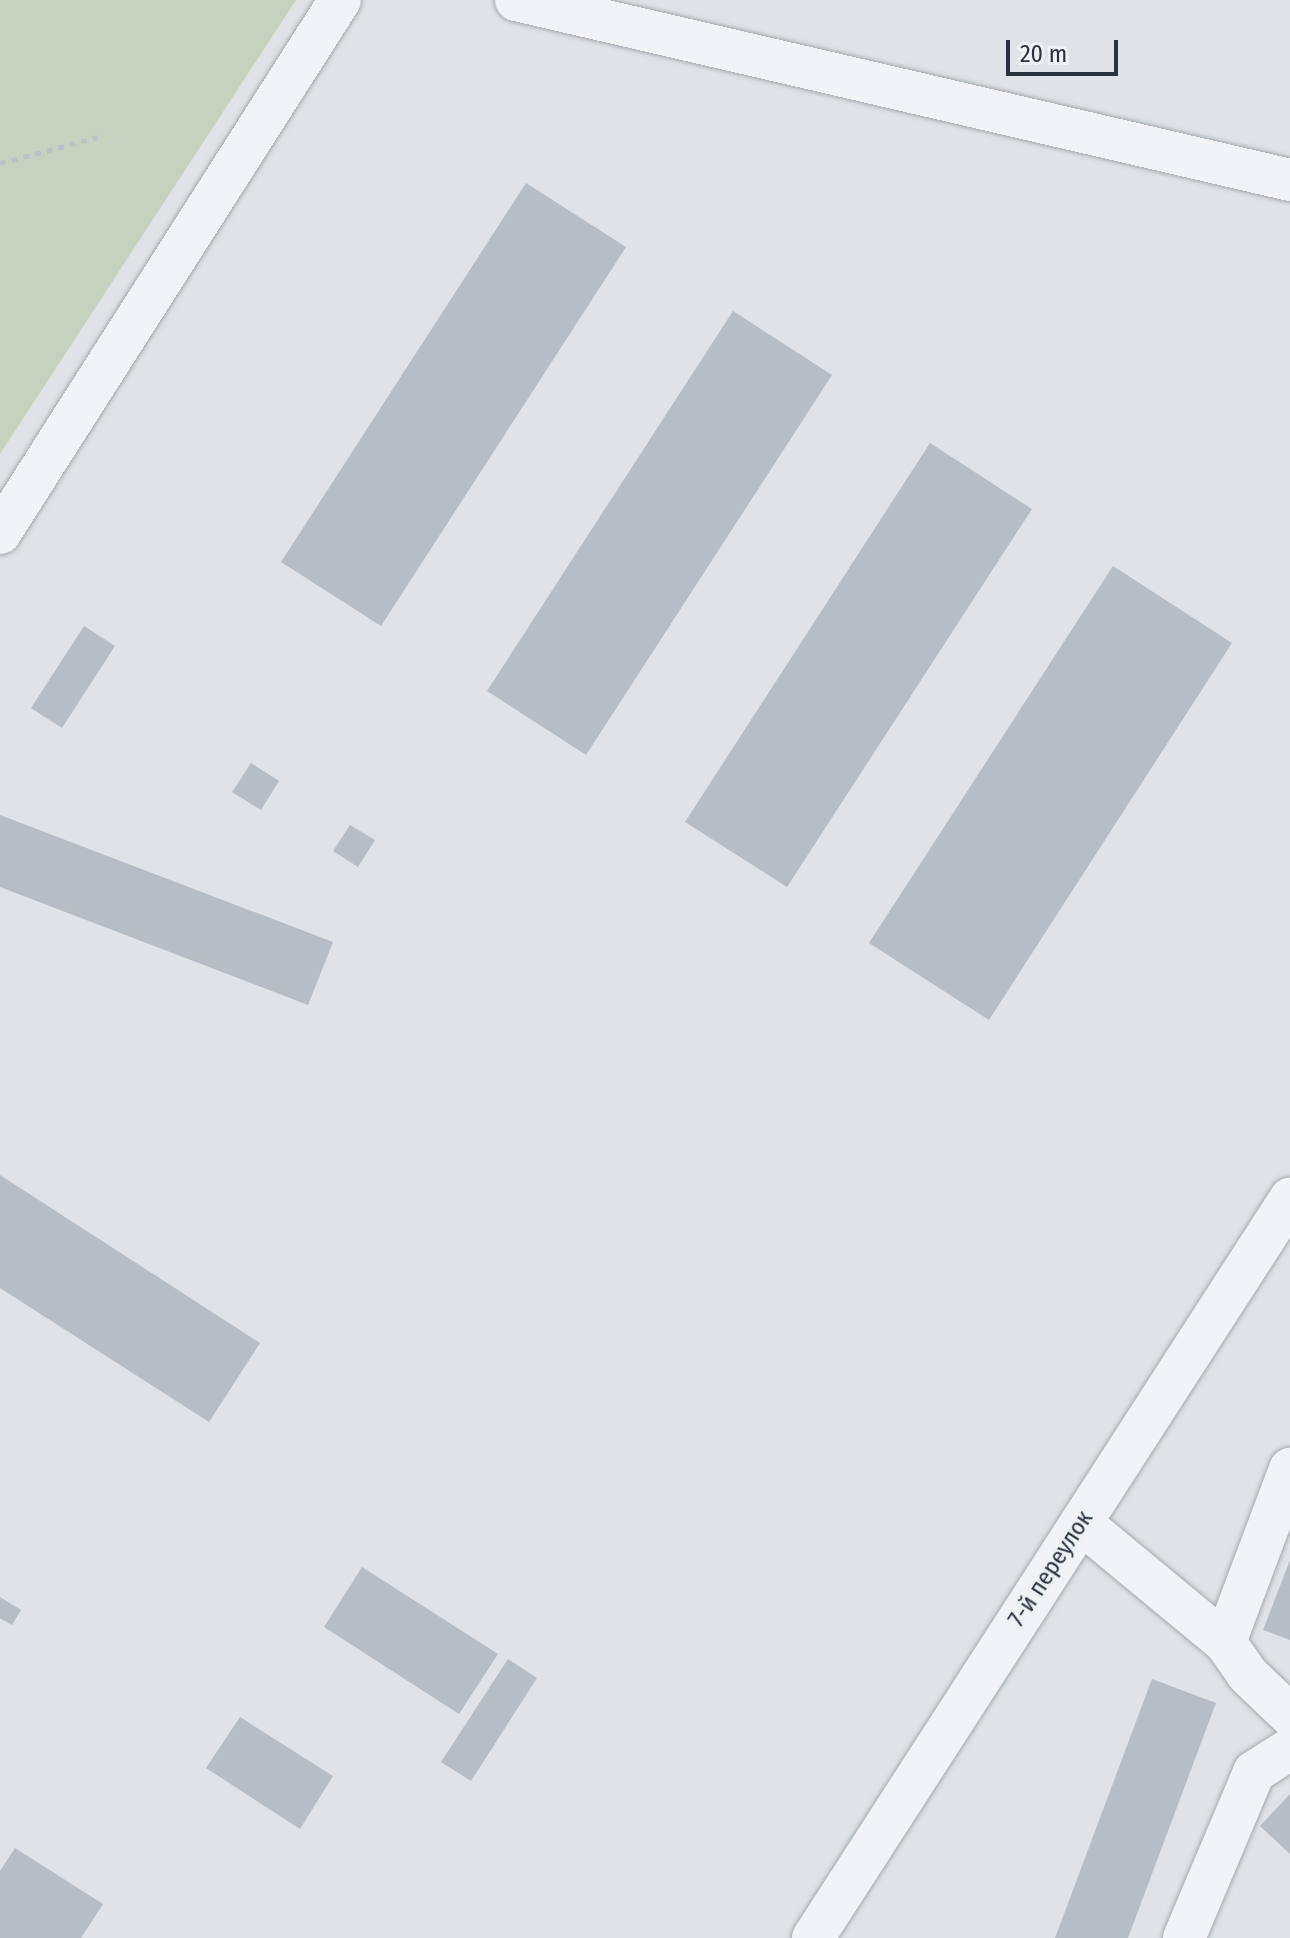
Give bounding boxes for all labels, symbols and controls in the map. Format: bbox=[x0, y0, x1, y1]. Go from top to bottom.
scale bar bbox=[1010, 24, 1122, 74]
text: 20 m bbox=[1020, 40, 1067, 68]
street label: 7-й переулок bbox=[1003, 1505, 1099, 1633]

